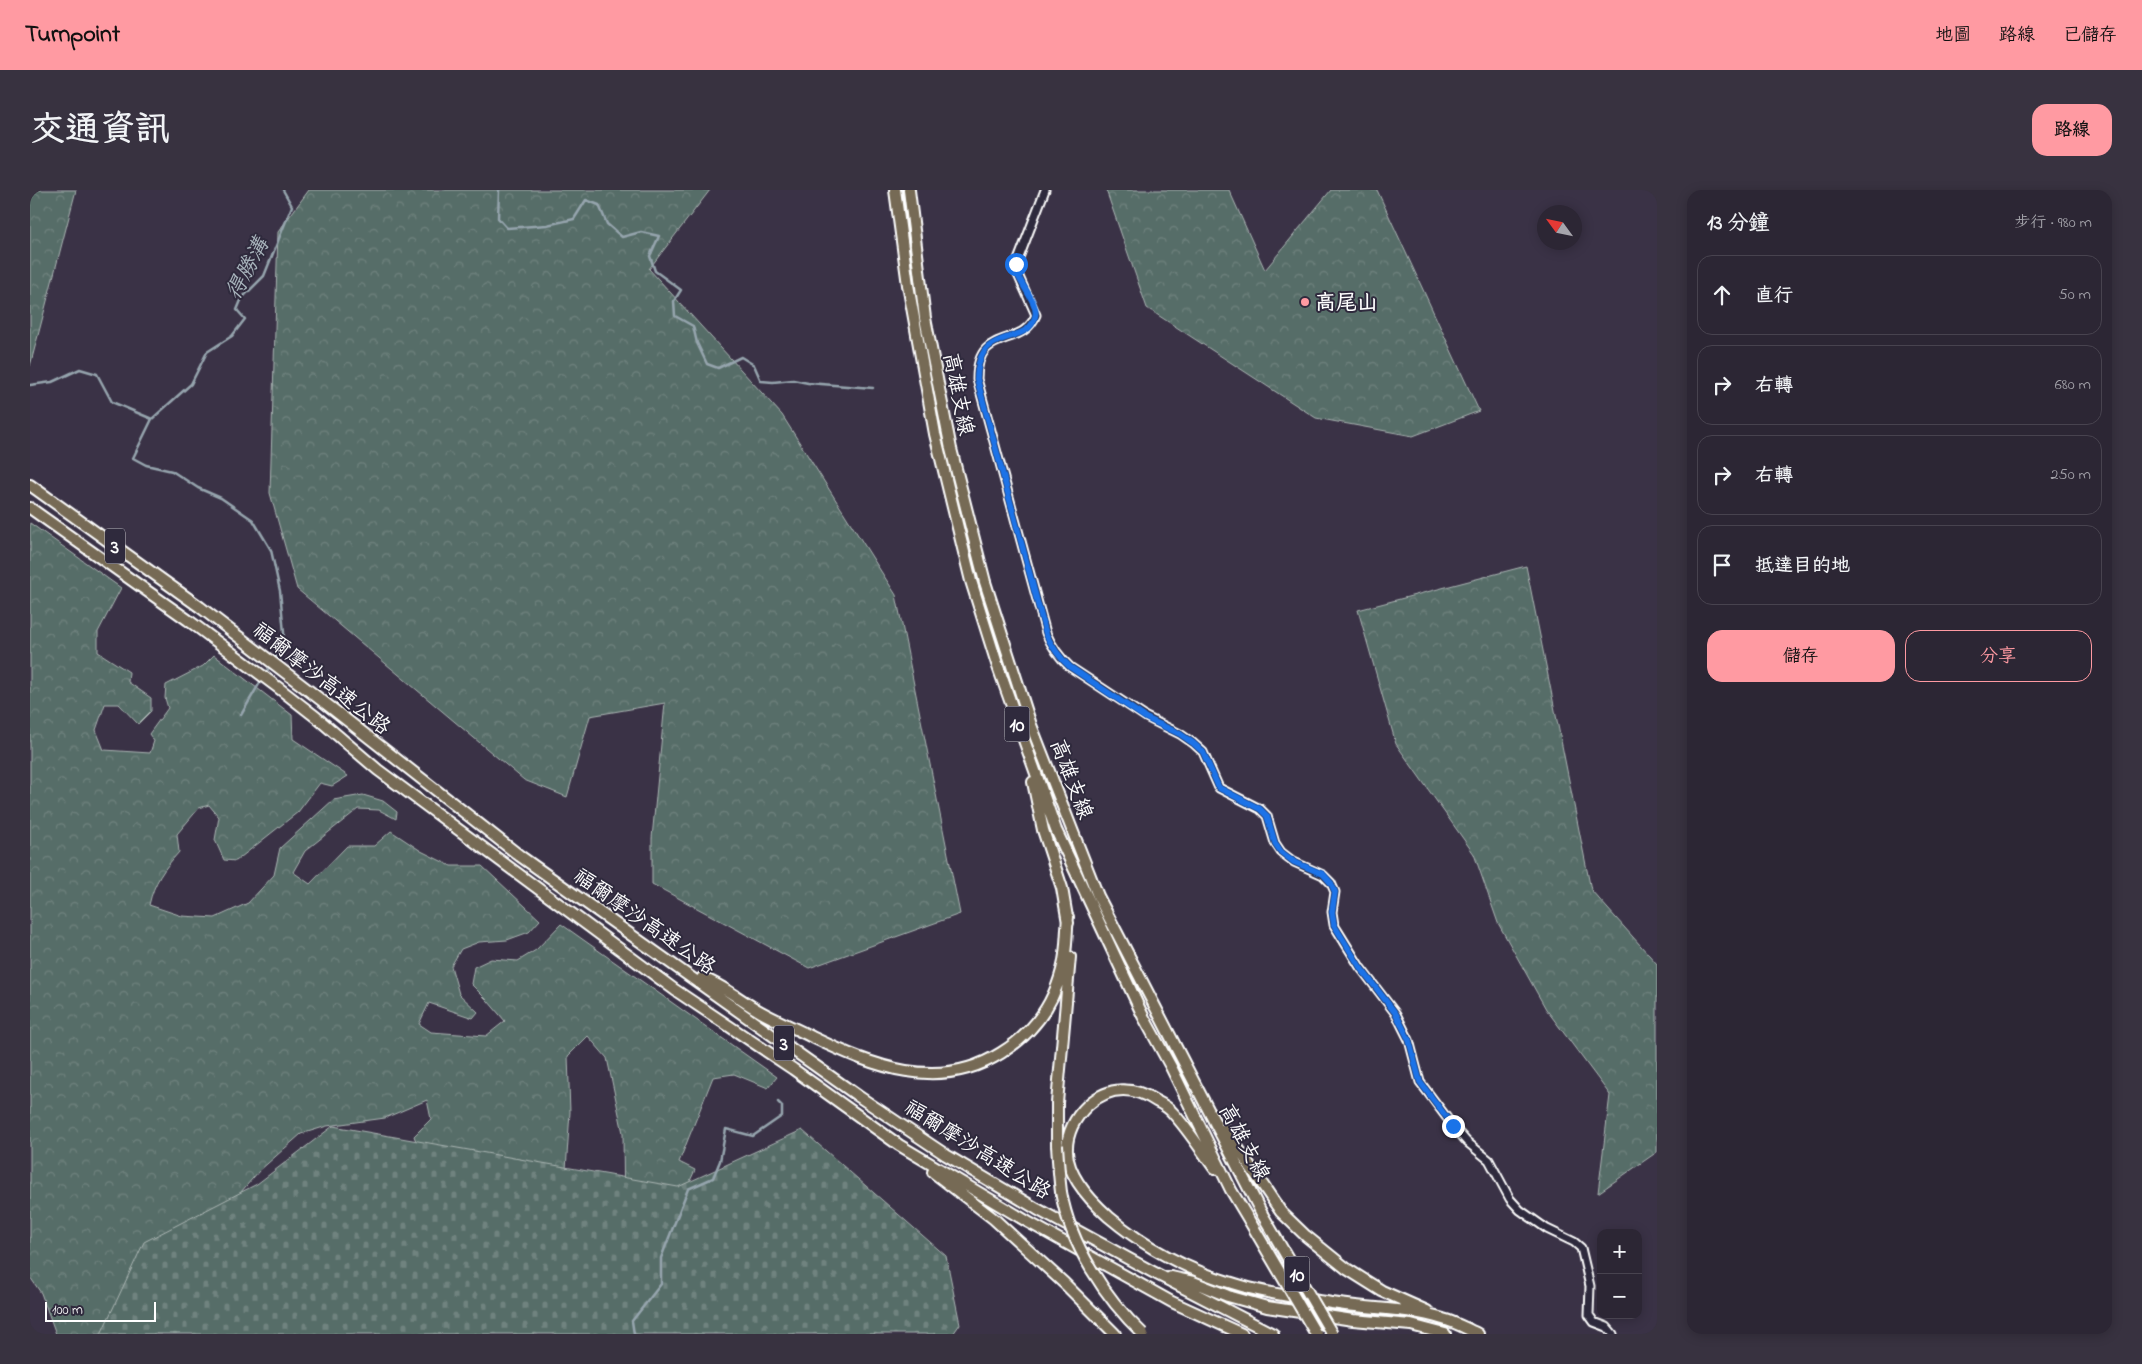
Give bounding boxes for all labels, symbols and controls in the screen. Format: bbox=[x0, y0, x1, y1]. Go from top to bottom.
text: Turnpoint bbox=[25, 18, 120, 53]
text: 地圖 bbox=[1935, 23, 1971, 49]
text: 路線 bbox=[1999, 23, 2035, 49]
text: 已儲存 bbox=[2063, 23, 2117, 49]
button: 路線 bbox=[2032, 104, 2112, 156]
text: 交通資訊 bbox=[30, 106, 170, 157]
north arrow bbox=[1537, 205, 1582, 250]
text: 13 分鐘 bbox=[1707, 209, 1770, 239]
text: 步行 · 980 m bbox=[2014, 211, 2092, 235]
water label: 得勝溝 bbox=[219, 231, 279, 306]
route start bbox=[1005, 253, 1028, 276]
icon: ahead bbox=[1708, 281, 1736, 309]
text: 直行 bbox=[1755, 283, 1793, 310]
text: 50 m bbox=[2059, 283, 2091, 307]
place label: 高尾山 bbox=[1315, 289, 1378, 319]
marker: 高尾山 bbox=[1299, 296, 1311, 308]
street label: 高雄支線 bbox=[934, 350, 980, 438]
icon: right bbox=[1708, 371, 1736, 399]
text: 右轉 bbox=[1755, 373, 1793, 400]
text: 680 m bbox=[2055, 373, 2091, 397]
icon: right bbox=[1708, 461, 1736, 489]
text: 右轉 bbox=[1755, 463, 1793, 490]
text: 250 m bbox=[2051, 463, 2091, 487]
road number: 3 bbox=[105, 528, 125, 564]
icon: arrive bbox=[1708, 551, 1736, 579]
text: 抵達目的地 bbox=[1755, 553, 1850, 580]
street label: 福爾摩沙高速公路 bbox=[245, 616, 396, 743]
button: 儲存 bbox=[1707, 630, 1895, 682]
button: 分享 bbox=[1905, 630, 2092, 682]
road number: 10 bbox=[1004, 706, 1030, 742]
street label: 高雄支線 bbox=[1041, 735, 1099, 824]
street label: 福爾摩沙高速公路 bbox=[566, 862, 721, 983]
road number: 3 bbox=[774, 1026, 794, 1060]
street label: 福爾摩沙高速公路 bbox=[898, 1093, 1056, 1208]
street label: 高雄支線 bbox=[1210, 1099, 1276, 1187]
route end bbox=[1442, 1115, 1465, 1138]
map controls bbox=[1597, 1229, 1642, 1319]
button: + bbox=[1597, 1229, 1642, 1274]
road number: 10 bbox=[1284, 1256, 1310, 1292]
button: − bbox=[1597, 1274, 1642, 1319]
scale bar bbox=[45, 1299, 156, 1322]
text: 100 m bbox=[52, 1300, 83, 1321]

